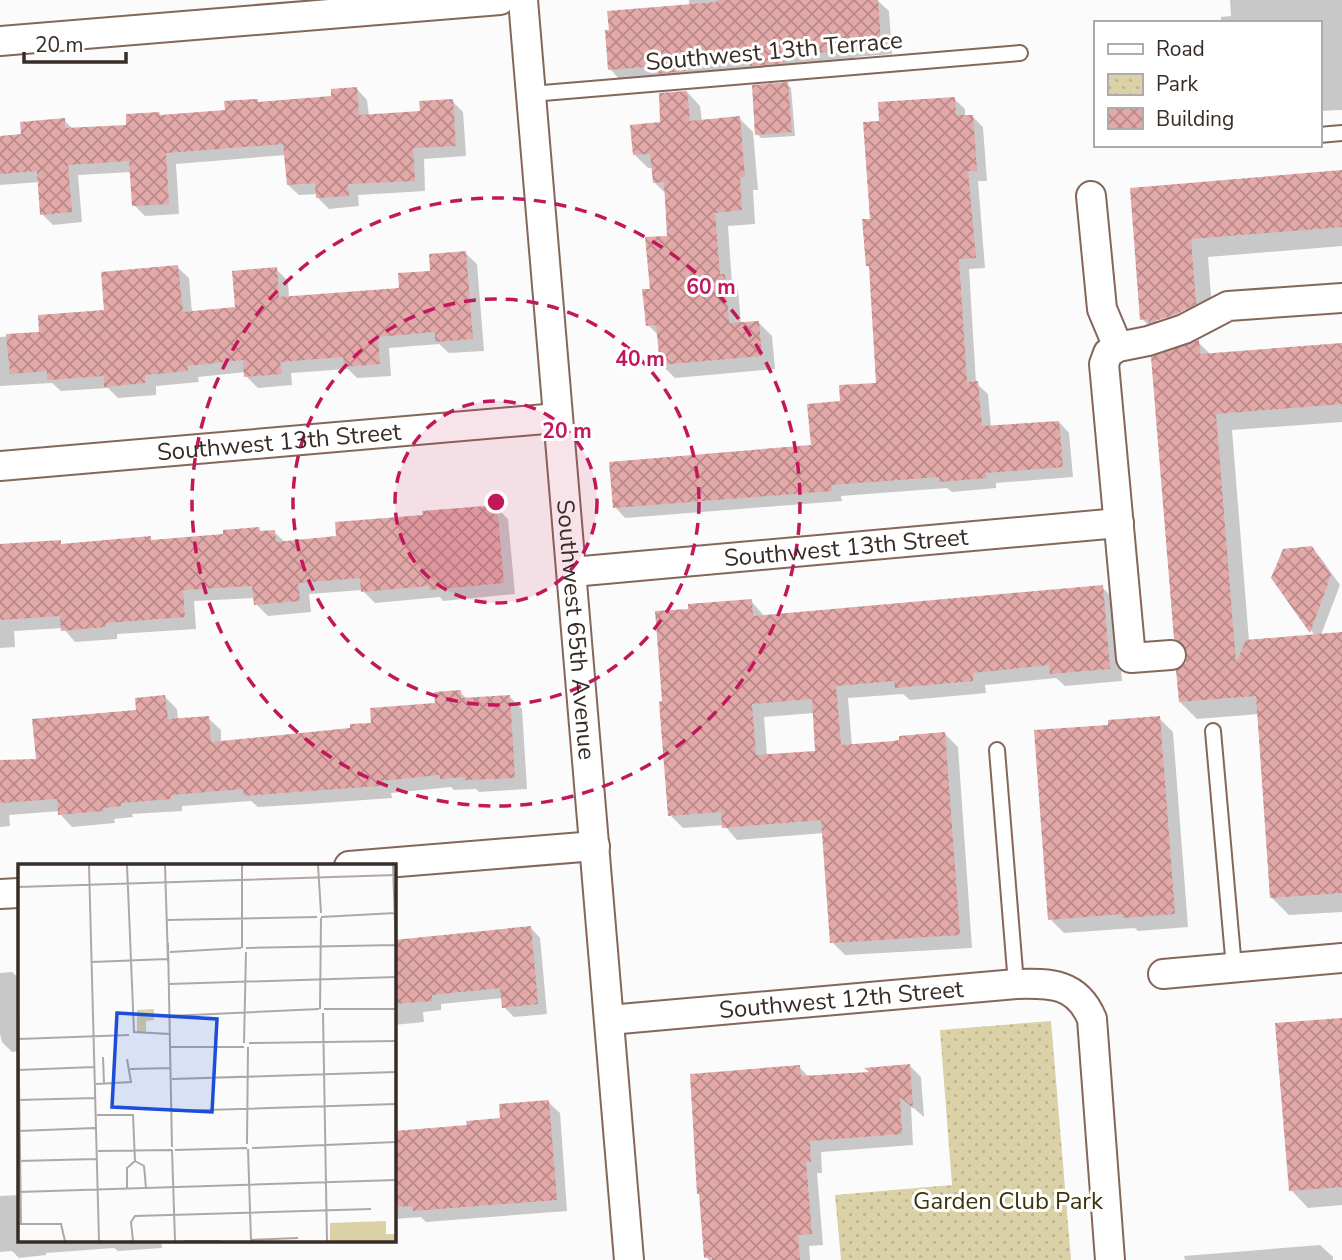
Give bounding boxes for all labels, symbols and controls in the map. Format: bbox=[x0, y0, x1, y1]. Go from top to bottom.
scale bar bbox=[24, 21, 126, 65]
legend bbox=[1094, 21, 1321, 147]
street label: Southwest 13th Terrace bbox=[644, 24, 904, 78]
text: 20 m bbox=[35, 31, 84, 59]
text: Road bbox=[1156, 35, 1205, 63]
text: Park bbox=[1156, 70, 1198, 98]
text: Building bbox=[1156, 105, 1234, 133]
text: 60 m bbox=[686, 273, 736, 301]
text: 40 m bbox=[615, 345, 665, 373]
street label: Southwest 13th Street bbox=[156, 415, 403, 468]
text: 20 m bbox=[542, 417, 592, 445]
centre of rings bbox=[484, 490, 508, 514]
street label: Southwest 65th Avenue bbox=[549, 498, 603, 761]
street label: Southwest 13th Street bbox=[723, 521, 970, 574]
inset map bbox=[18, 864, 396, 1242]
street label: Southwest 12th Street bbox=[718, 973, 965, 1026]
park label: Garden Club Park bbox=[913, 1185, 1104, 1217]

